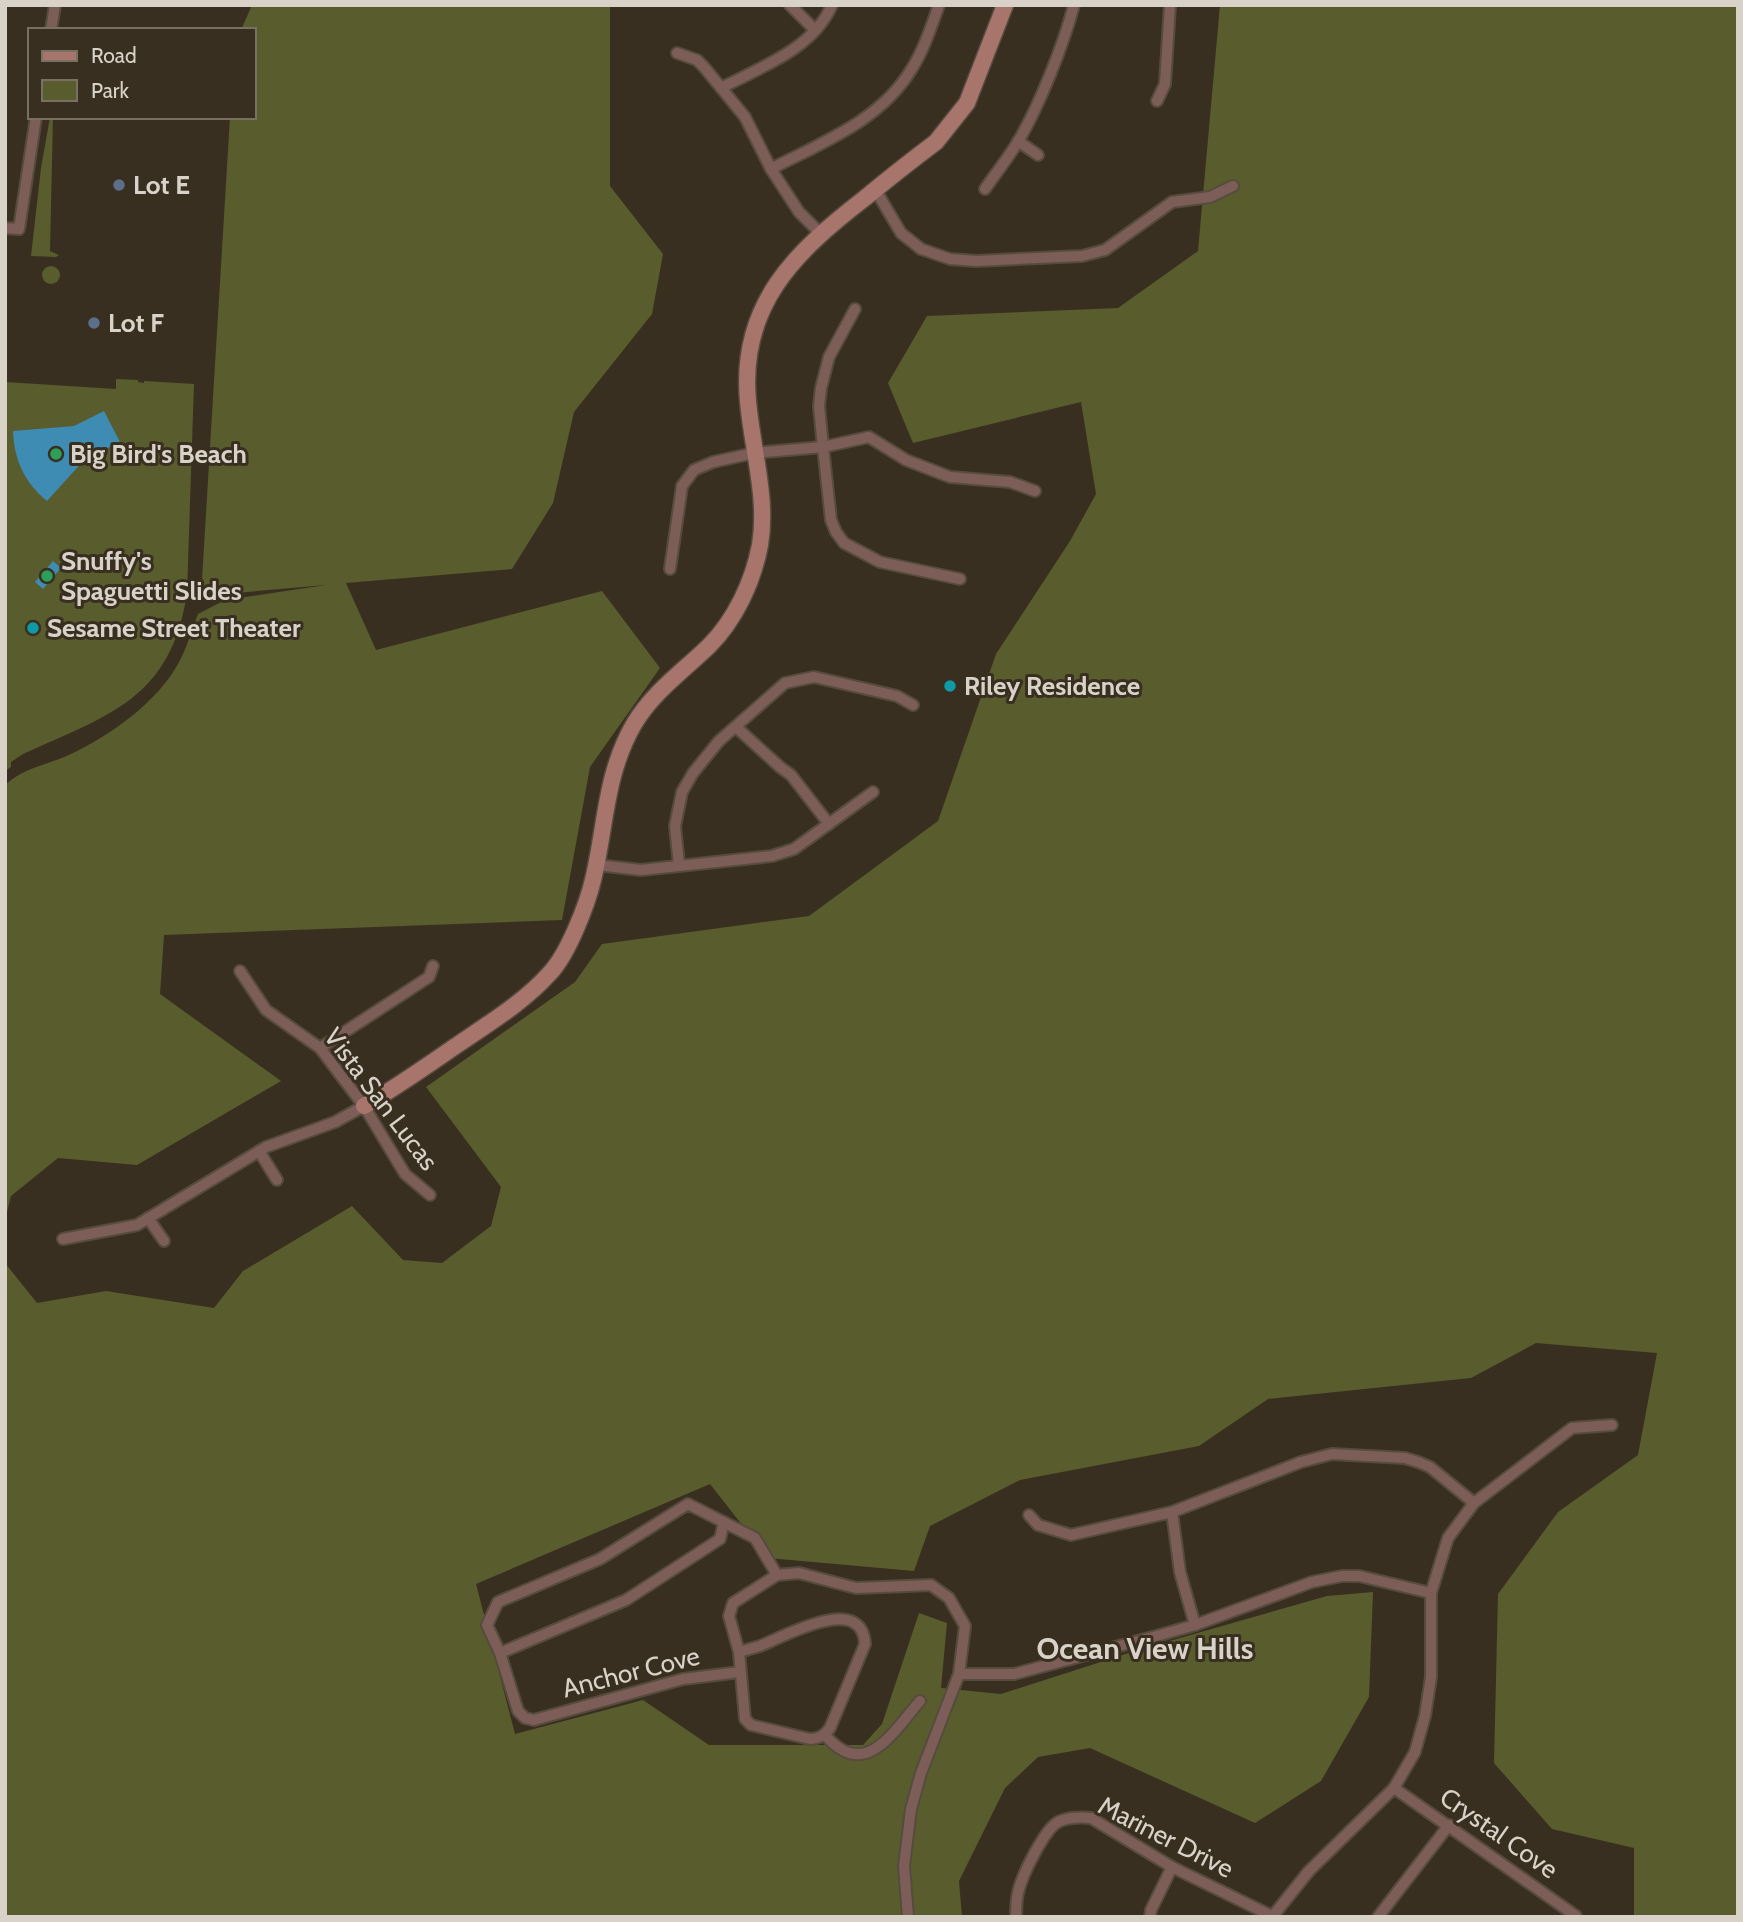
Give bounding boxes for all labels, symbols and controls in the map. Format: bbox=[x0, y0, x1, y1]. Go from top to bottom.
legend bbox=[28, 28, 256, 119]
text: Road bbox=[91, 43, 137, 68]
text: Park bbox=[91, 78, 129, 103]
place label: Lot E bbox=[133, 169, 190, 201]
marker: Lot E bbox=[111, 177, 127, 193]
place label: Lot F bbox=[108, 307, 164, 339]
marker: Lot F bbox=[86, 315, 102, 331]
place label: Big Bird's Beach bbox=[70, 438, 247, 470]
marker: Big Bird's Beach bbox=[48, 446, 64, 462]
place label: Snuffy's Spaguetti Slides bbox=[61, 545, 242, 607]
marker: Snuffy's Spaguetti Slides bbox=[39, 568, 55, 584]
place label: Sesame Street Theater bbox=[47, 612, 301, 644]
marker: Sesame Street Theater bbox=[25, 620, 41, 636]
place label: Riley Residence bbox=[964, 670, 1140, 702]
marker: Riley Residence bbox=[942, 678, 958, 694]
street label: Vista San Lucas bbox=[317, 1022, 445, 1177]
district label: Ocean View Hills bbox=[1037, 1630, 1253, 1667]
street label: Anchor Cove bbox=[559, 1639, 703, 1705]
street label: Crystal Cove bbox=[1434, 1781, 1564, 1885]
street label: Mariner Drive bbox=[1093, 1789, 1239, 1885]

